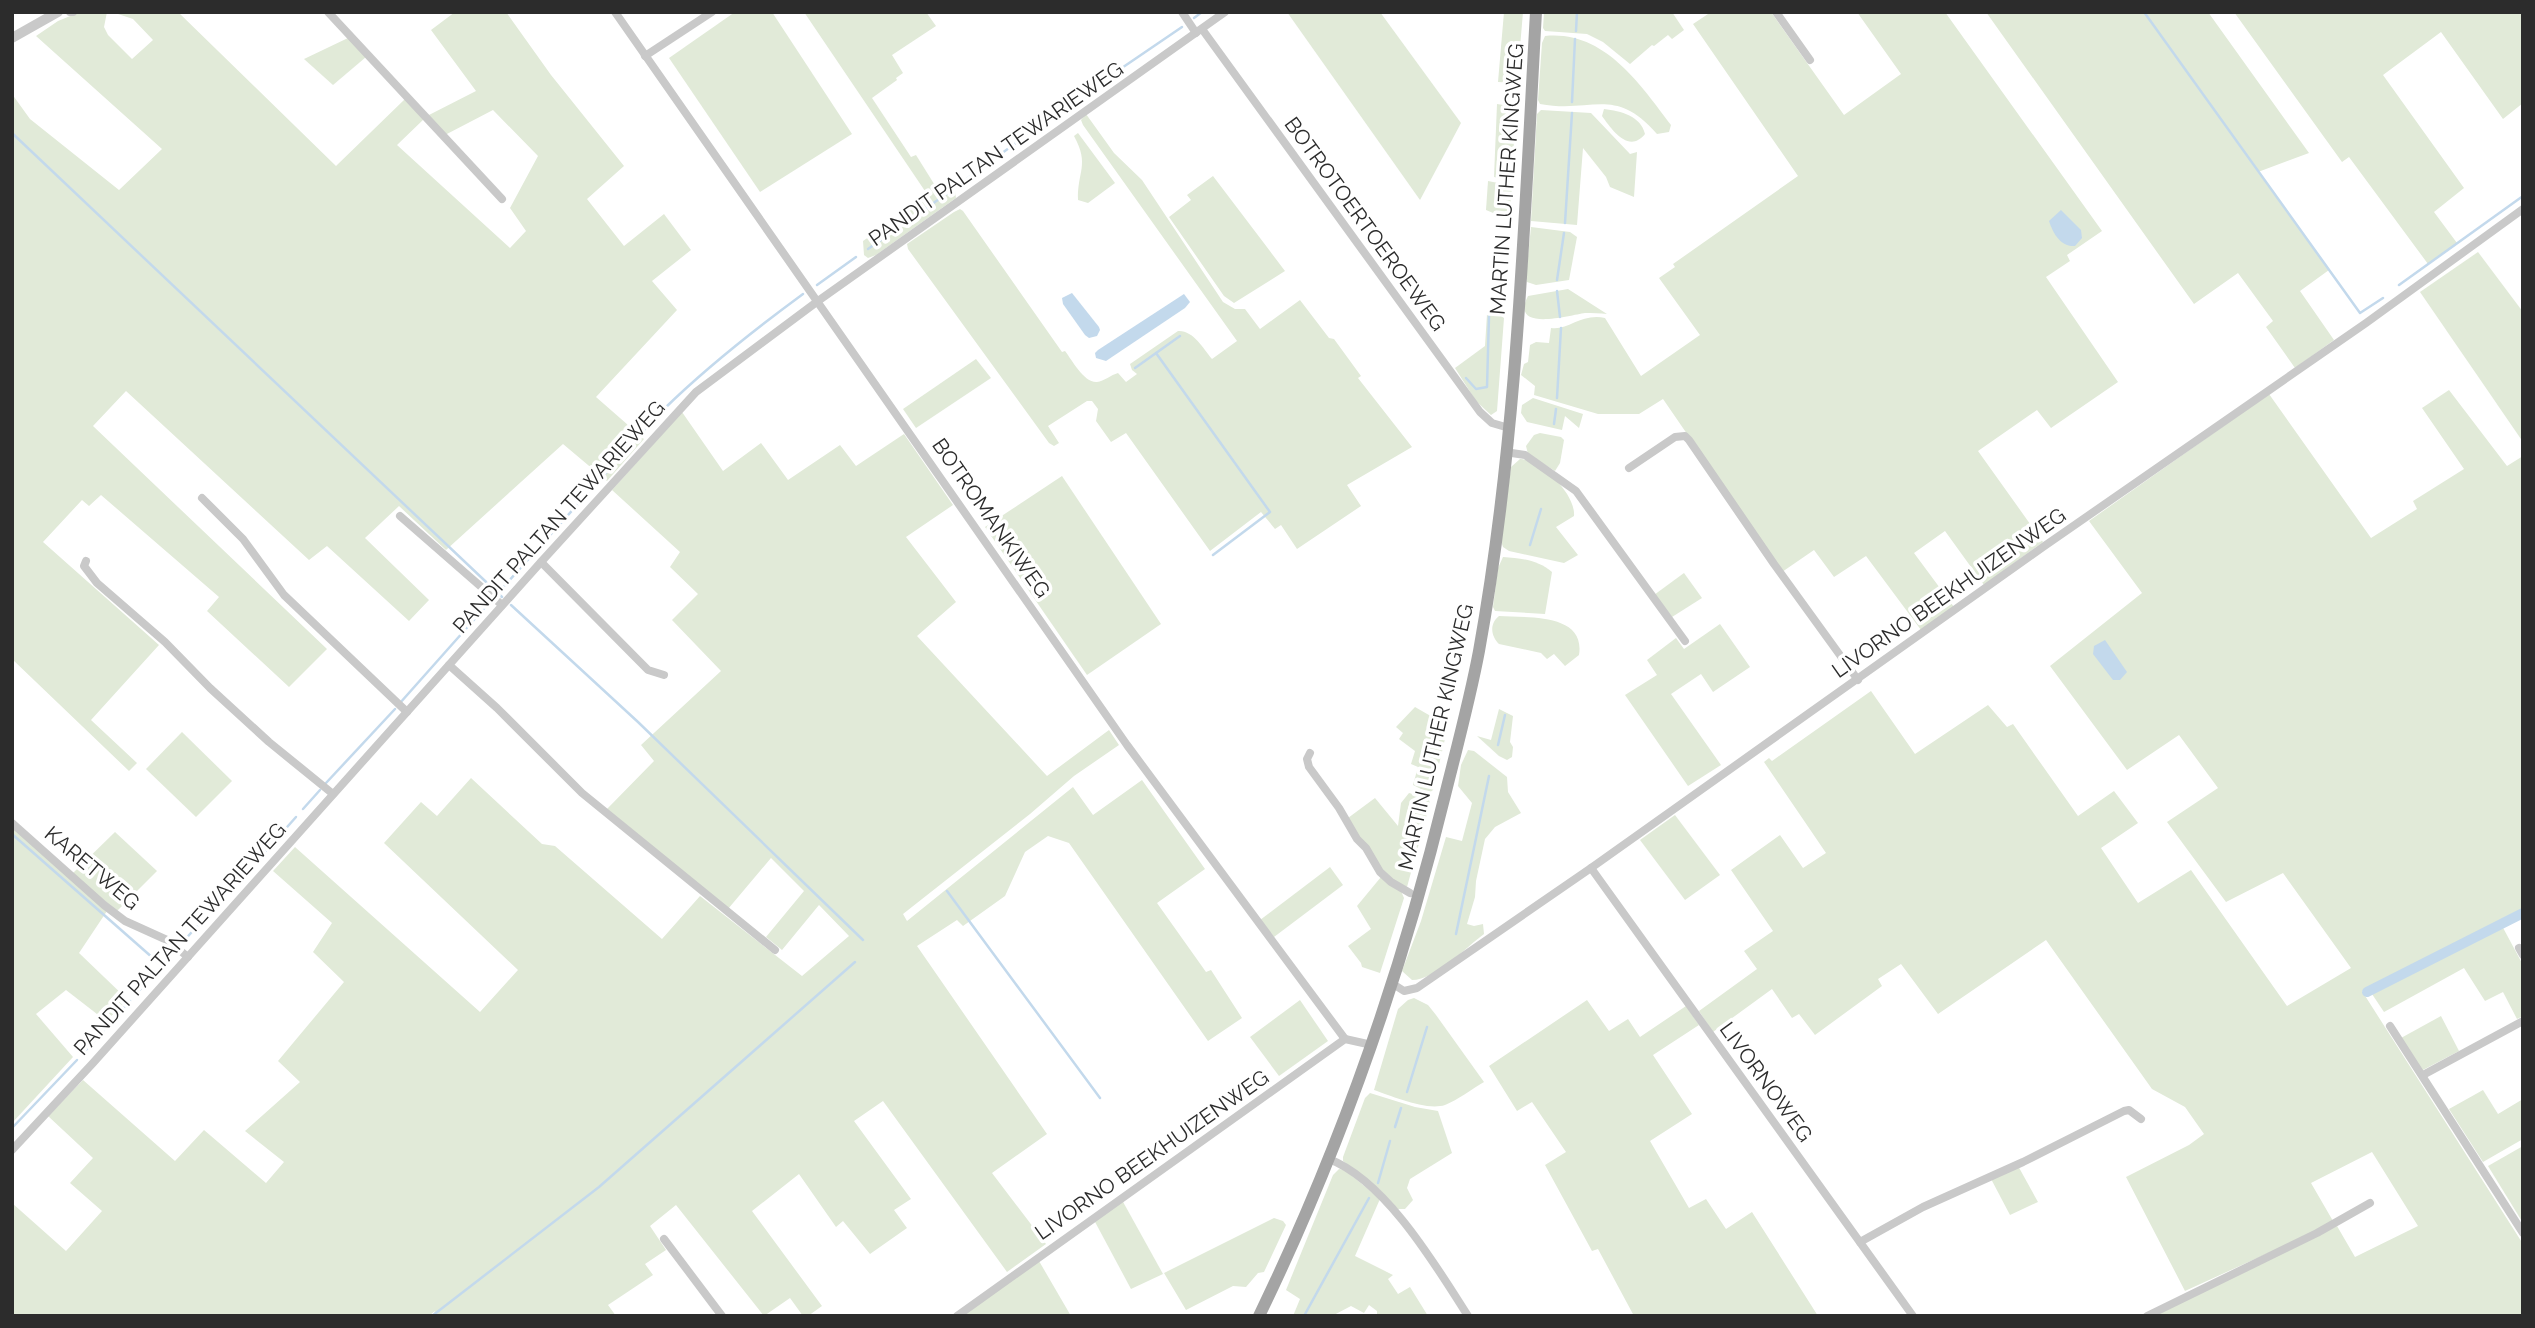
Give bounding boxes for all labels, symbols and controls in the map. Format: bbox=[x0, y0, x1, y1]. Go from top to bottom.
street label: MARTIN LUTHER KINGWEG bbox=[1485, 42, 1528, 316]
street label: PANDIT PALTAN TEWARIEWEG bbox=[864, 56, 1128, 251]
street label: BOTROTOERTOEROEWEG bbox=[1279, 112, 1451, 335]
street label: PANDIT PALTAN TEWARIEWEG bbox=[447, 395, 670, 638]
street label: BOTROMANKIWEG bbox=[927, 433, 1056, 602]
street label: LIVORNO BEEKHUIZENWEG bbox=[1827, 502, 2070, 683]
street label: MARTIN LUTHER KINGWEG bbox=[1393, 601, 1478, 872]
street label: PANDIT PALTAN TEWARIEWEG bbox=[68, 817, 291, 1060]
street label: KARETWEG bbox=[40, 821, 145, 915]
street label: LIVORNOWEG bbox=[1715, 1017, 1818, 1146]
street label: LIVORNO BEEKHUIZENWEG bbox=[1030, 1064, 1273, 1245]

